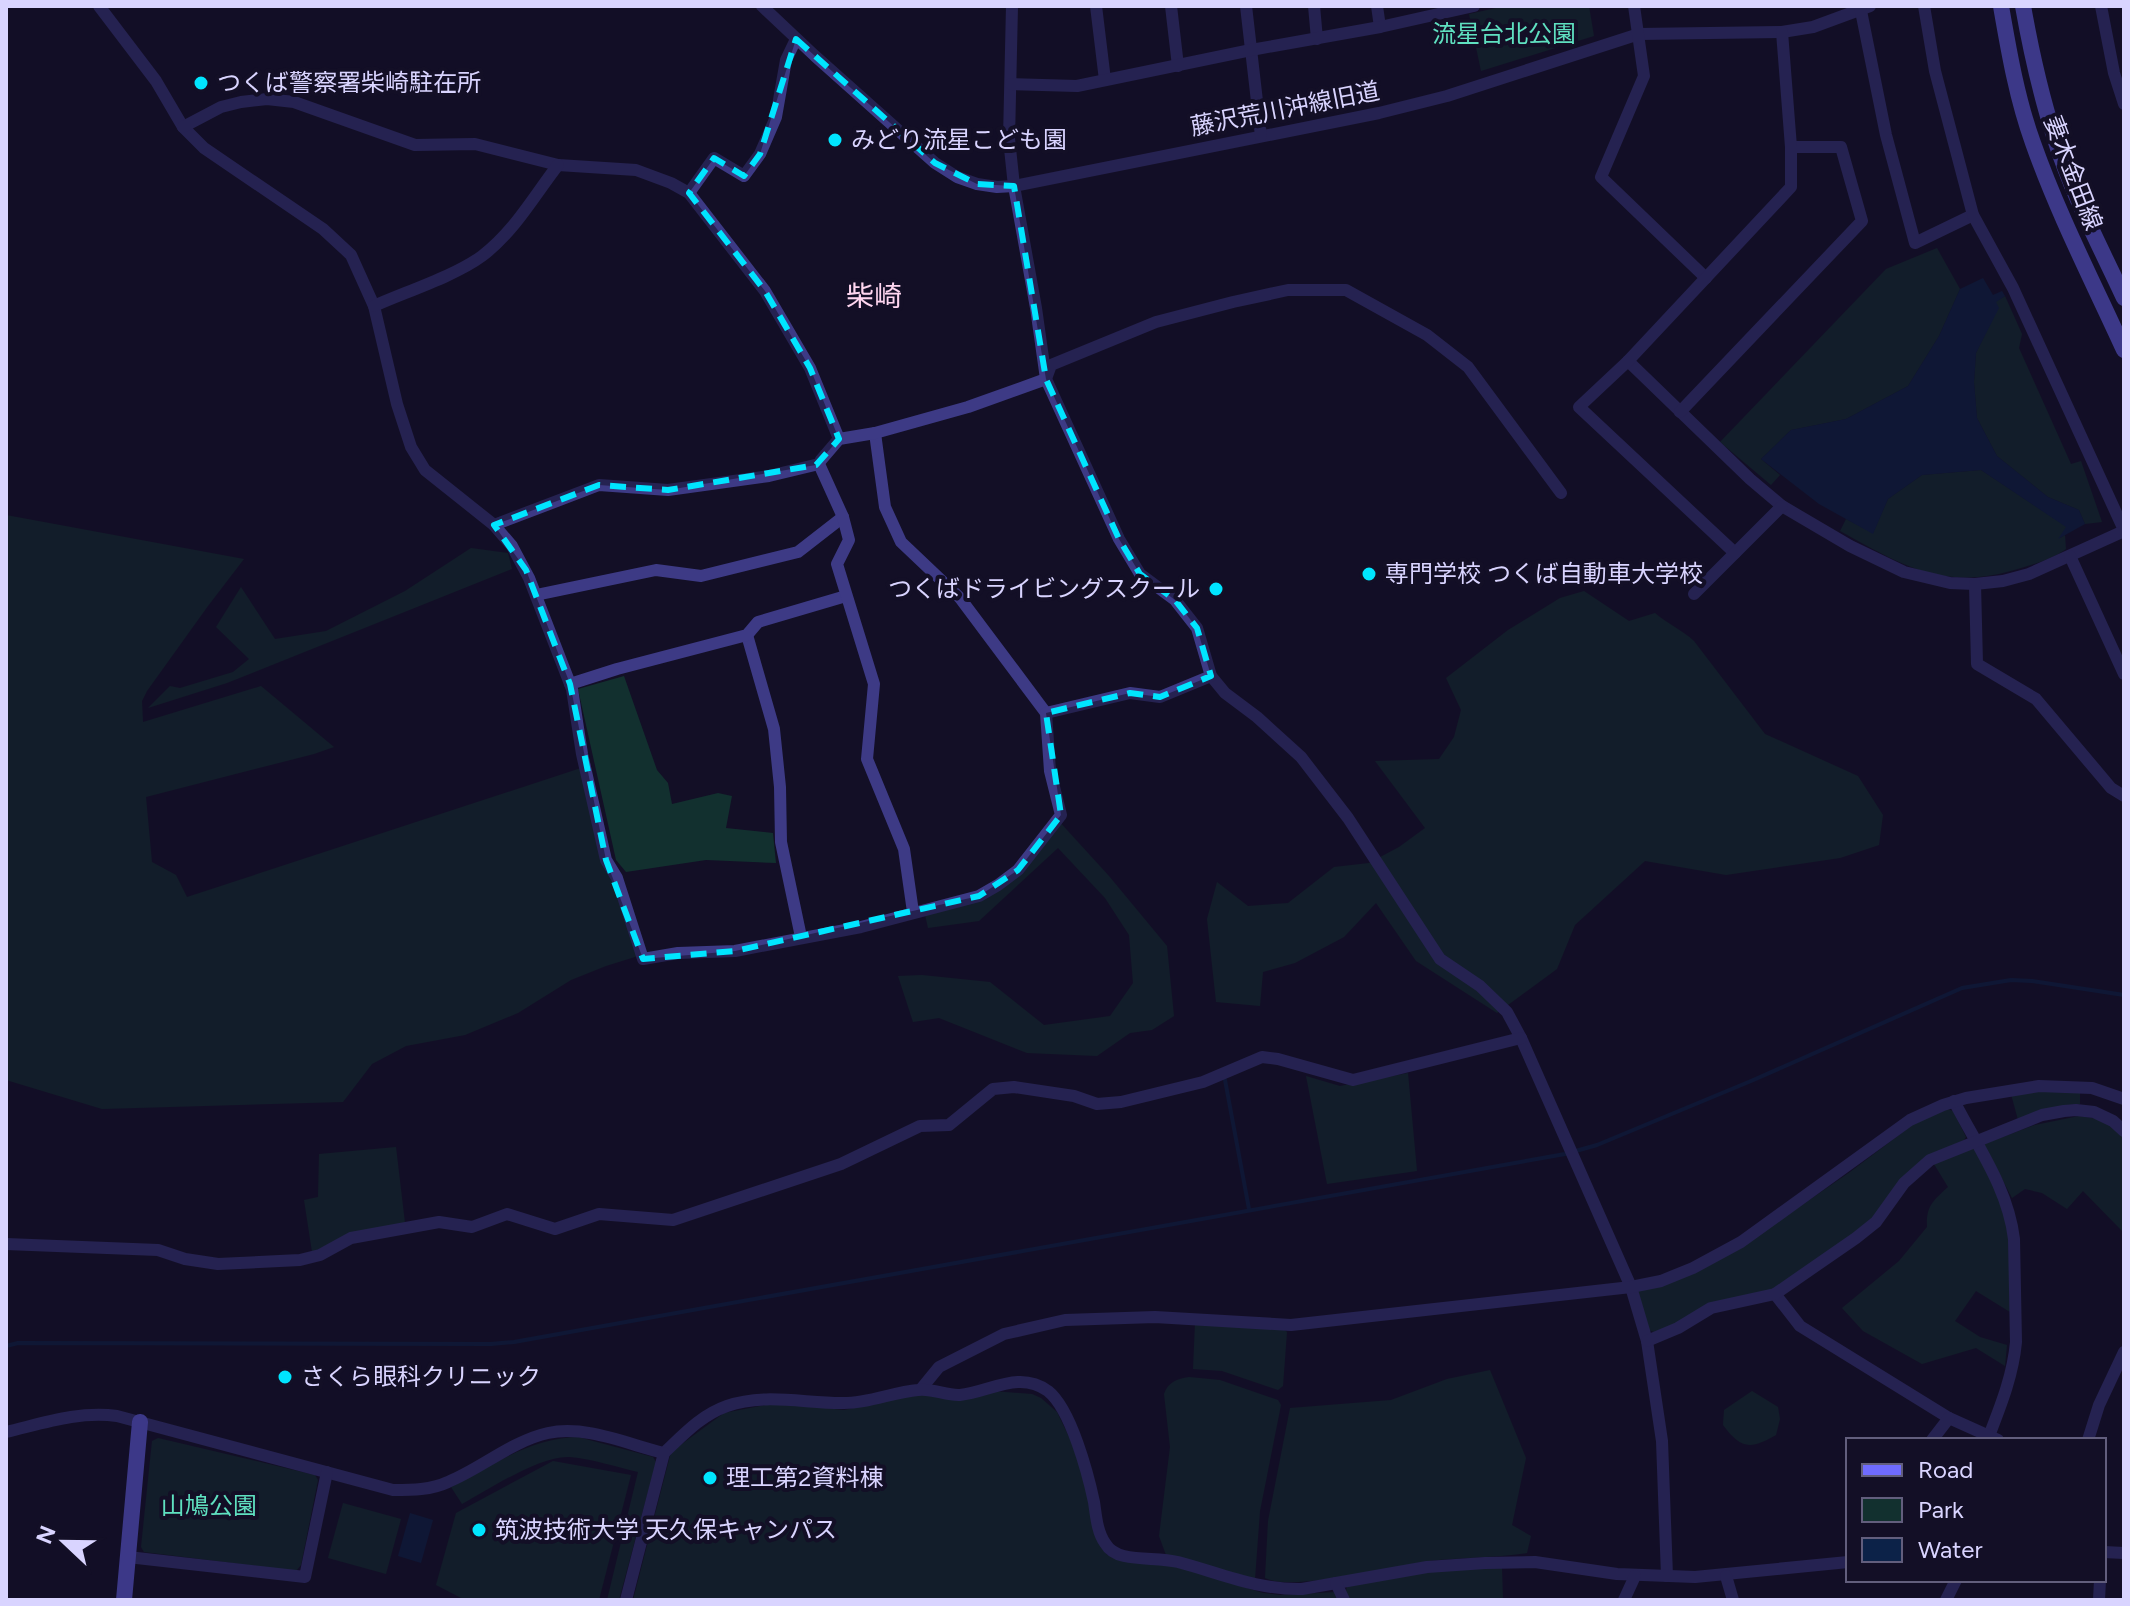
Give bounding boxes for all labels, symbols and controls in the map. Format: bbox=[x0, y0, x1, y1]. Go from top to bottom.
park label: 流星台北公園 bbox=[1432, 19, 1576, 48]
place label: つくば警察署柴崎駐在所 bbox=[217, 68, 481, 97]
marker: つくば警察署柴崎駐在所 bbox=[192, 74, 210, 92]
street label: 藤沢荒川沖線旧道 bbox=[1188, 76, 1382, 141]
street label: 妻木金田線 bbox=[2038, 112, 2109, 234]
place label: みどり流星こども園 bbox=[851, 125, 1067, 154]
marker: みどり流星こども園 bbox=[826, 131, 844, 149]
district label: 柴崎 bbox=[846, 279, 902, 313]
place label: 専門学校 つくば自動車大学校 bbox=[1385, 559, 1703, 588]
marker: 専門学校 つくば自動車大学校 bbox=[1360, 565, 1378, 583]
place label: つくばドライビングスクール bbox=[888, 574, 1200, 603]
marker: つくばドライビングスクール bbox=[1207, 580, 1225, 598]
place label: さくら眼科クリニック bbox=[301, 1362, 541, 1391]
marker: さくら眼科クリニック bbox=[276, 1368, 294, 1386]
legend bbox=[1846, 1438, 2106, 1582]
text: Road bbox=[1918, 1455, 1973, 1484]
place label: 理工第2資料棟 bbox=[726, 1463, 883, 1492]
marker: 理工第2資料棟 bbox=[701, 1469, 719, 1487]
park label: 山鳩公園 bbox=[161, 1491, 257, 1520]
text: Park bbox=[1918, 1495, 1964, 1524]
north arrow bbox=[24, 1502, 104, 1582]
place label: 筑波技術大学 天久保キャンパス bbox=[495, 1515, 837, 1544]
marker: 筑波技術大学 天久保キャンパス bbox=[470, 1521, 488, 1539]
text: N bbox=[30, 1522, 62, 1548]
text: Water bbox=[1918, 1535, 1983, 1564]

